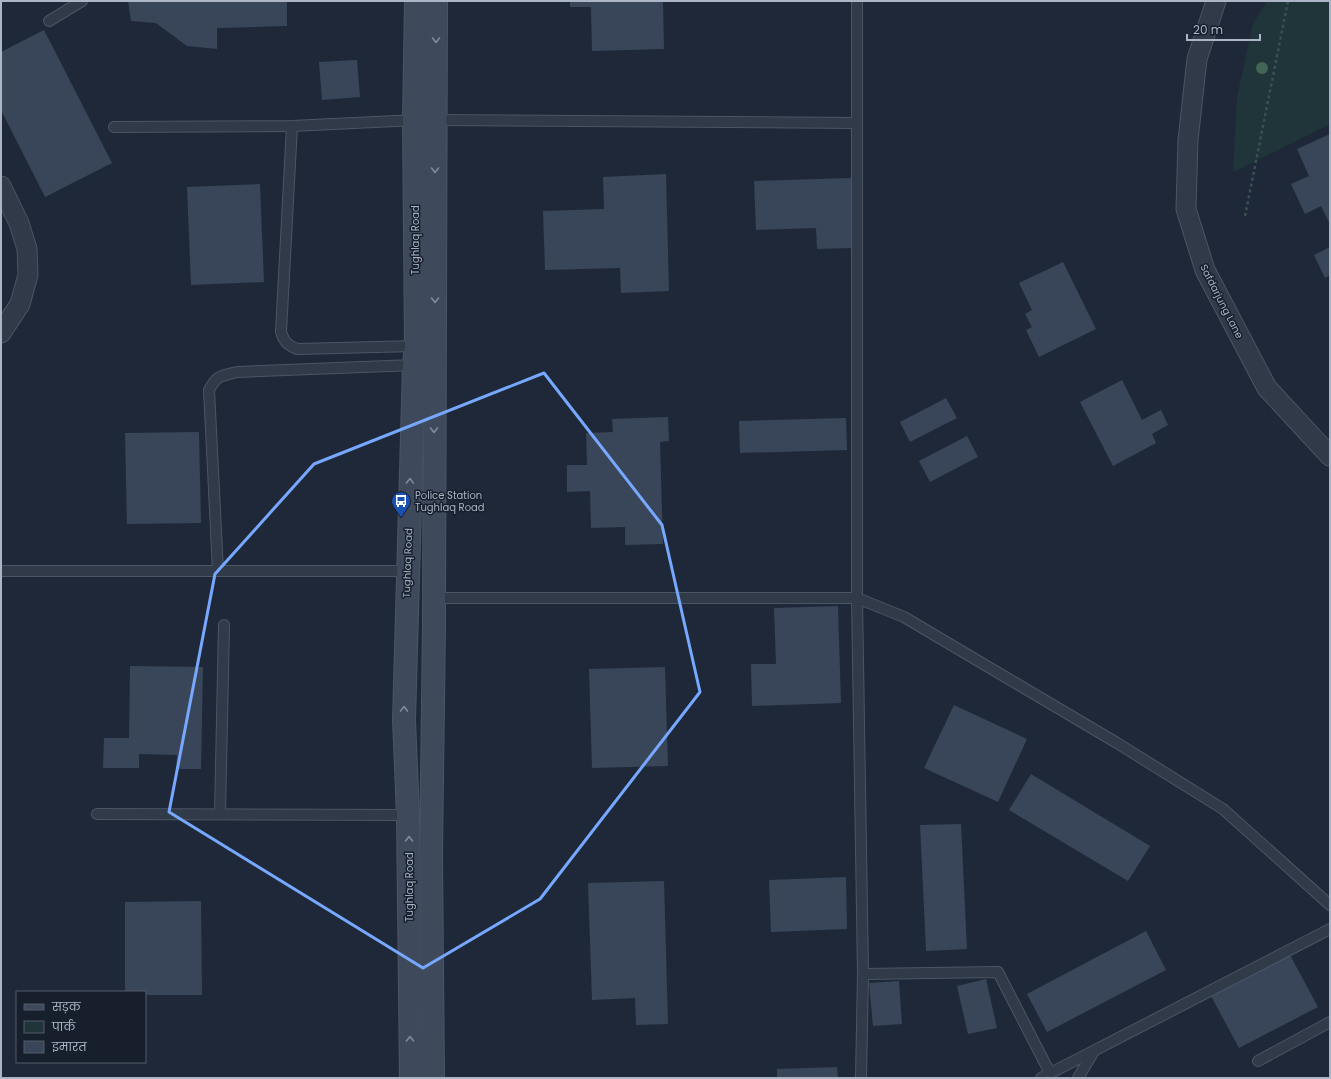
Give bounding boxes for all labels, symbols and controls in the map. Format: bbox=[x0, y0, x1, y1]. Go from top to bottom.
scale bar bbox=[1187, 16, 1260, 42]
text: 20 m bbox=[1193, 21, 1223, 38]
one-way arrow bbox=[432, 37, 440, 43]
one-way arrow bbox=[431, 167, 439, 173]
street label: Tughlaq Road bbox=[408, 205, 423, 275]
street label: Safdarjung Lane bbox=[1196, 261, 1247, 341]
one-way arrow bbox=[431, 297, 439, 303]
one-way arrow bbox=[430, 427, 438, 433]
one-way arrow bbox=[406, 478, 414, 484]
place label: Police Station Tughlaq Road bbox=[415, 488, 485, 515]
bus stop icon: Police Station Tughlaq Road bbox=[390, 490, 412, 518]
street label: Tughlaq Road bbox=[399, 528, 416, 598]
one-way arrow bbox=[400, 706, 408, 712]
one-way arrow bbox=[405, 836, 413, 842]
street label: Tughlaq Road bbox=[402, 852, 417, 922]
legend bbox=[16, 991, 146, 1063]
text: सड़क bbox=[51, 998, 82, 1015]
text: पार्क bbox=[51, 1018, 76, 1035]
one-way arrow bbox=[406, 1036, 414, 1042]
text: इमारत bbox=[51, 1038, 87, 1055]

